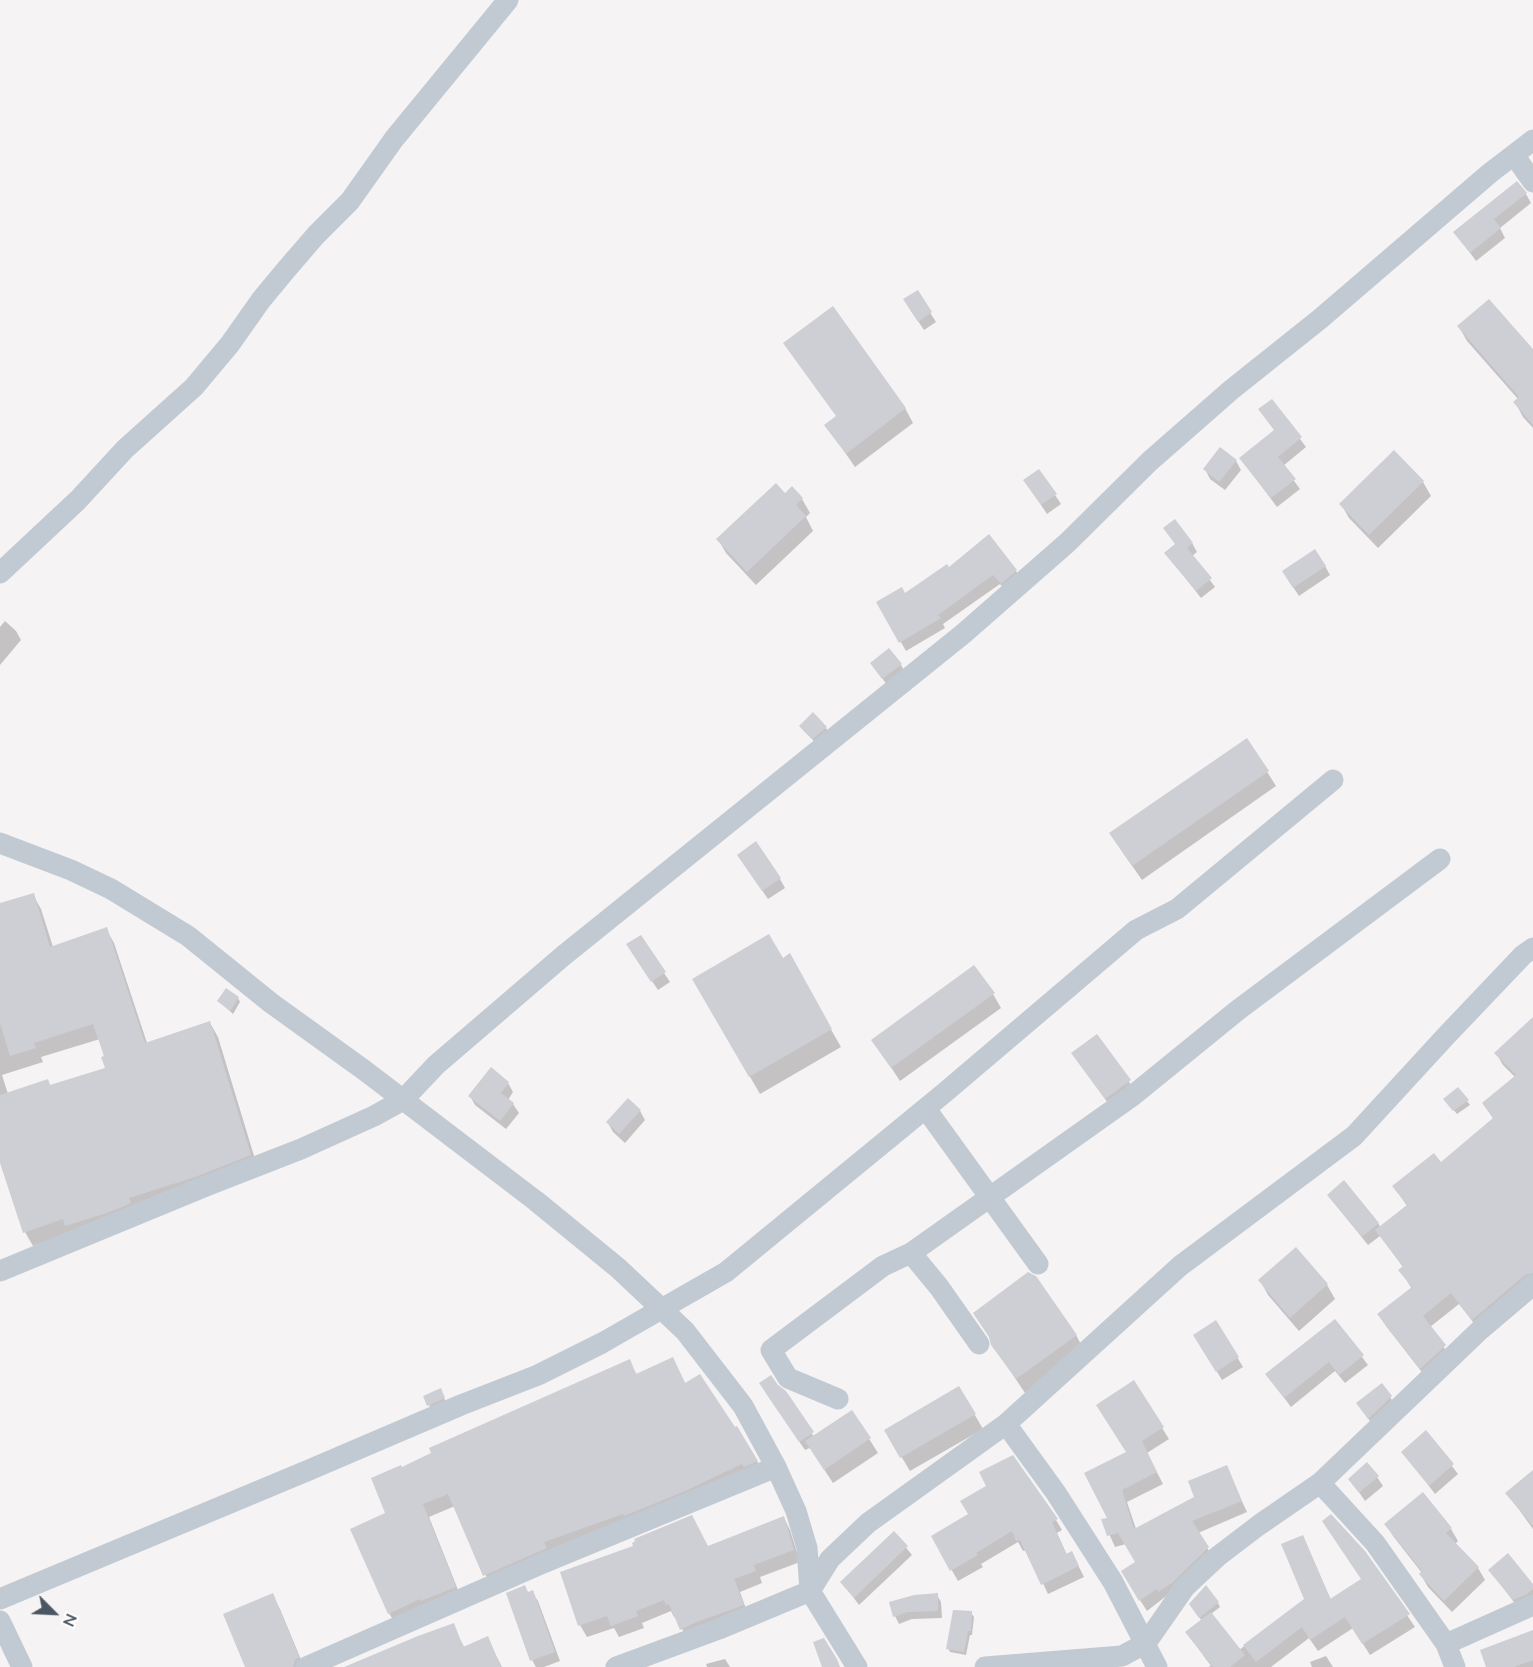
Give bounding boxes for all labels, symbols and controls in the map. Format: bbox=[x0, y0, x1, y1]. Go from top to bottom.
north arrow bbox=[24, 1583, 84, 1643]
text: N bbox=[59, 1611, 82, 1630]

